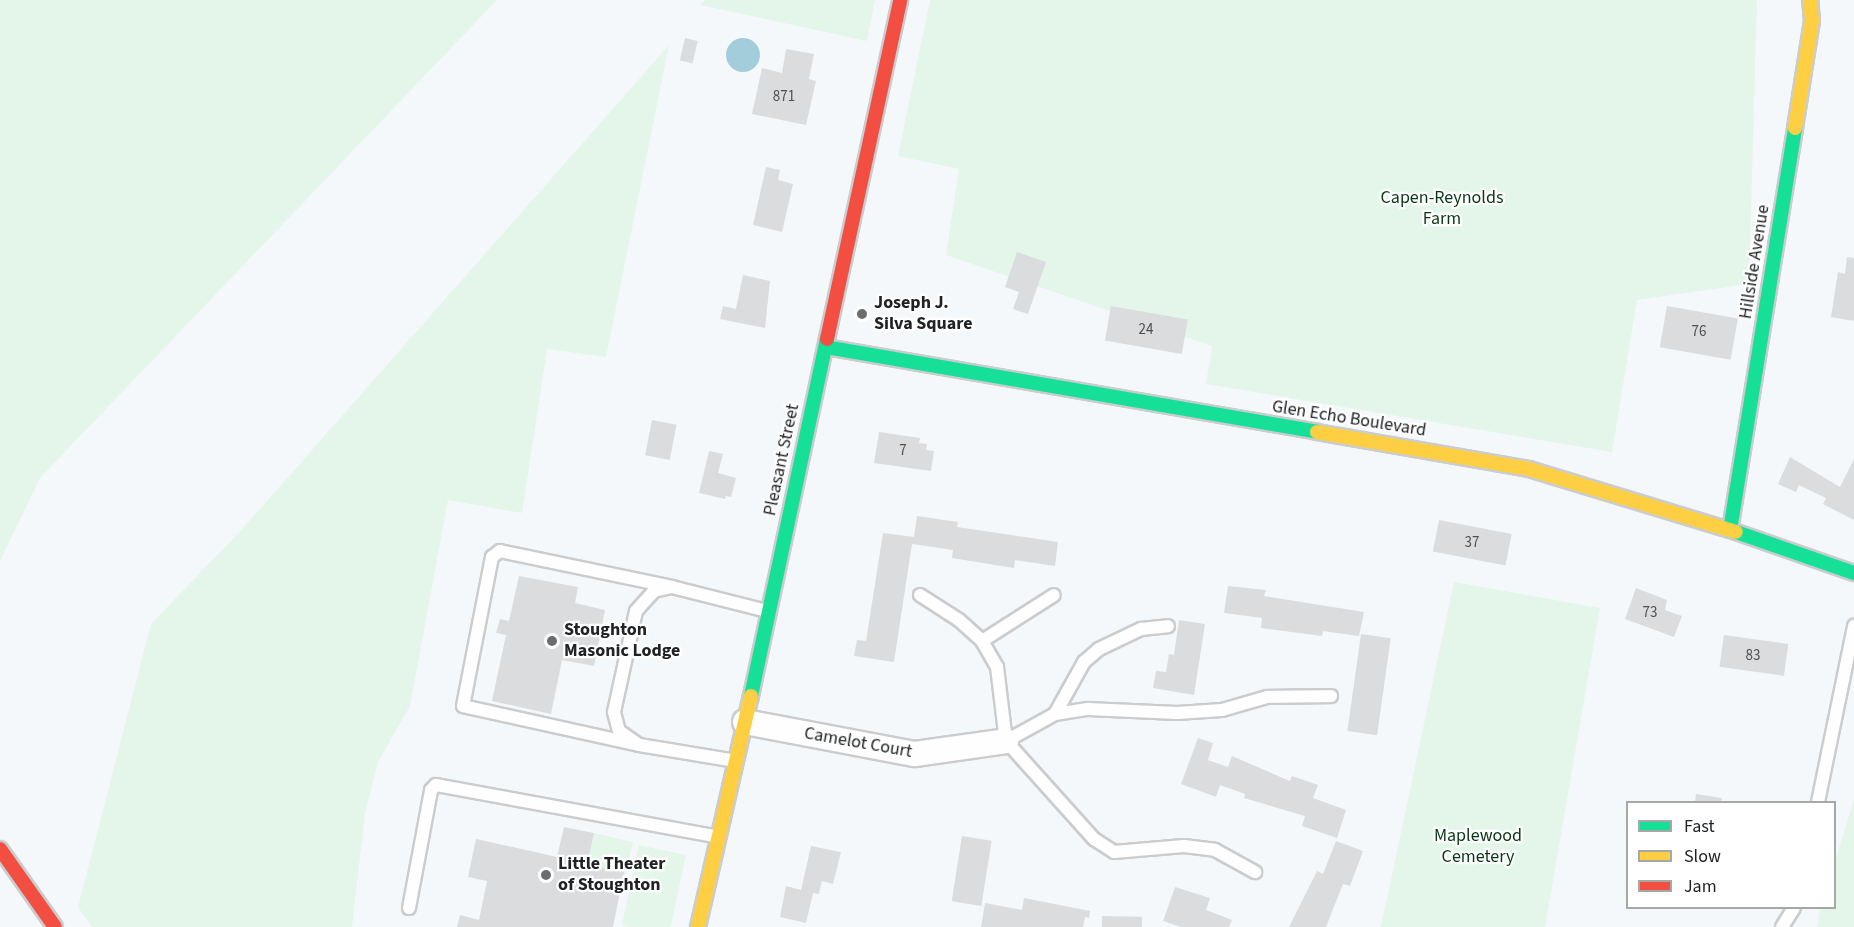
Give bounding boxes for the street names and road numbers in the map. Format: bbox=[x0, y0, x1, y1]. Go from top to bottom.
street label: Hillside Avenue bbox=[1735, 203, 1775, 321]
street label: Glen Echo Boulevard bbox=[1270, 396, 1428, 442]
street label: Pleasant Street bbox=[760, 402, 804, 518]
street label: Camelot Court bbox=[802, 723, 914, 763]

